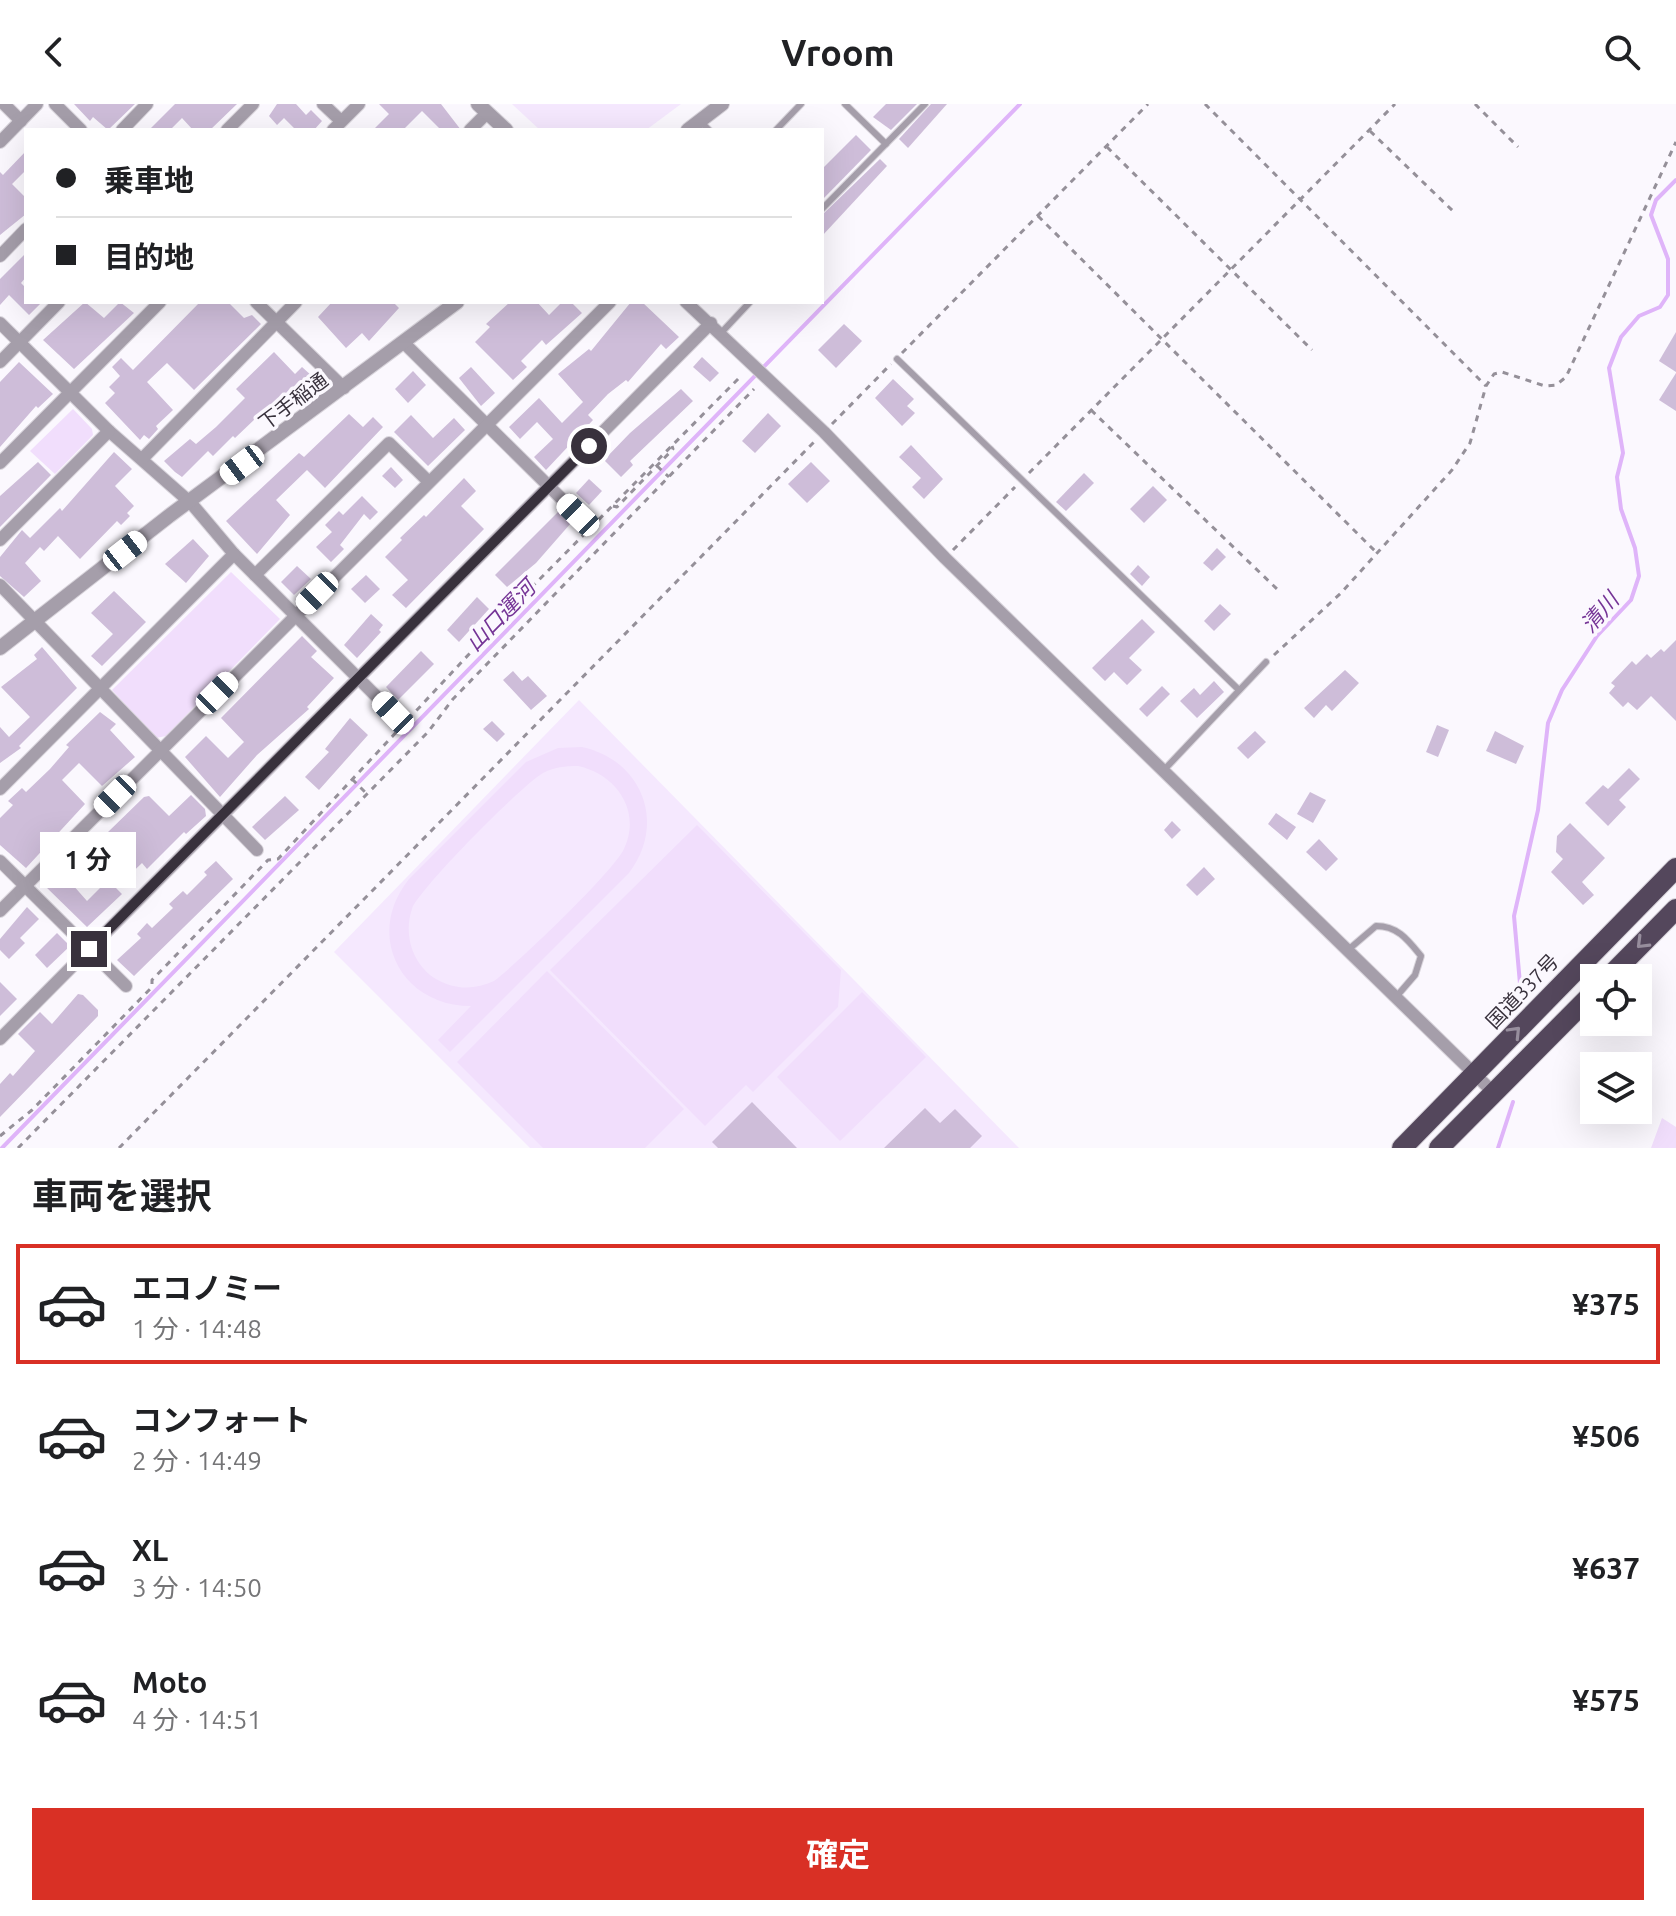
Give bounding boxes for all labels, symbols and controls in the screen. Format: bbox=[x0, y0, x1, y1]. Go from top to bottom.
icon: back bbox=[32, 30, 76, 74]
icon: search bbox=[1600, 30, 1644, 74]
text: Vroom bbox=[781, 32, 895, 73]
text: 乗車地 bbox=[104, 163, 194, 197]
text: 目的地 bbox=[104, 240, 194, 274]
street label: 下手稲通 bbox=[254, 368, 332, 434]
route start bbox=[571, 428, 607, 464]
car bbox=[216, 441, 268, 489]
car bbox=[552, 490, 604, 540]
car bbox=[99, 527, 151, 575]
car bbox=[292, 568, 342, 618]
water label: 山口運河 bbox=[460, 572, 542, 655]
water label: 清川 bbox=[1575, 586, 1624, 637]
car bbox=[192, 668, 242, 718]
car bbox=[368, 687, 418, 739]
car bbox=[90, 771, 140, 821]
callout: 1 分 bbox=[41, 833, 137, 889]
text: 1 分 bbox=[65, 845, 111, 874]
route end bbox=[71, 931, 107, 967]
one-way arrow bbox=[1637, 934, 1651, 948]
street label: 国道337号 bbox=[1481, 949, 1563, 1033]
map controls bbox=[1580, 964, 1652, 1124]
button: locate bbox=[1580, 964, 1652, 1036]
one-way arrow bbox=[1506, 1027, 1520, 1041]
button: layers bbox=[1580, 1052, 1652, 1124]
text: 車両を選択 bbox=[32, 1175, 212, 1216]
icon: car bbox=[36, 1268, 108, 1340]
text: エコノミー bbox=[132, 1271, 282, 1305]
text: ¥375 bbox=[1572, 1287, 1640, 1321]
text: 1 分 · 14:48 bbox=[132, 1314, 262, 1343]
icon: car bbox=[36, 1400, 108, 1472]
text: コンフォート bbox=[132, 1403, 311, 1437]
text: ¥506 bbox=[1572, 1419, 1640, 1453]
text: 2 分 · 14:49 bbox=[132, 1446, 262, 1475]
icon: car bbox=[36, 1532, 108, 1604]
text: XL bbox=[132, 1533, 168, 1567]
text: ¥637 bbox=[1572, 1551, 1640, 1585]
text: 3 分 · 14:50 bbox=[132, 1573, 262, 1602]
icon: car bbox=[36, 1664, 108, 1736]
text: Moto bbox=[132, 1665, 207, 1699]
text: ¥575 bbox=[1572, 1683, 1640, 1717]
text: 4 分 · 14:51 bbox=[132, 1705, 262, 1734]
button: 確定 bbox=[32, 1808, 1644, 1900]

